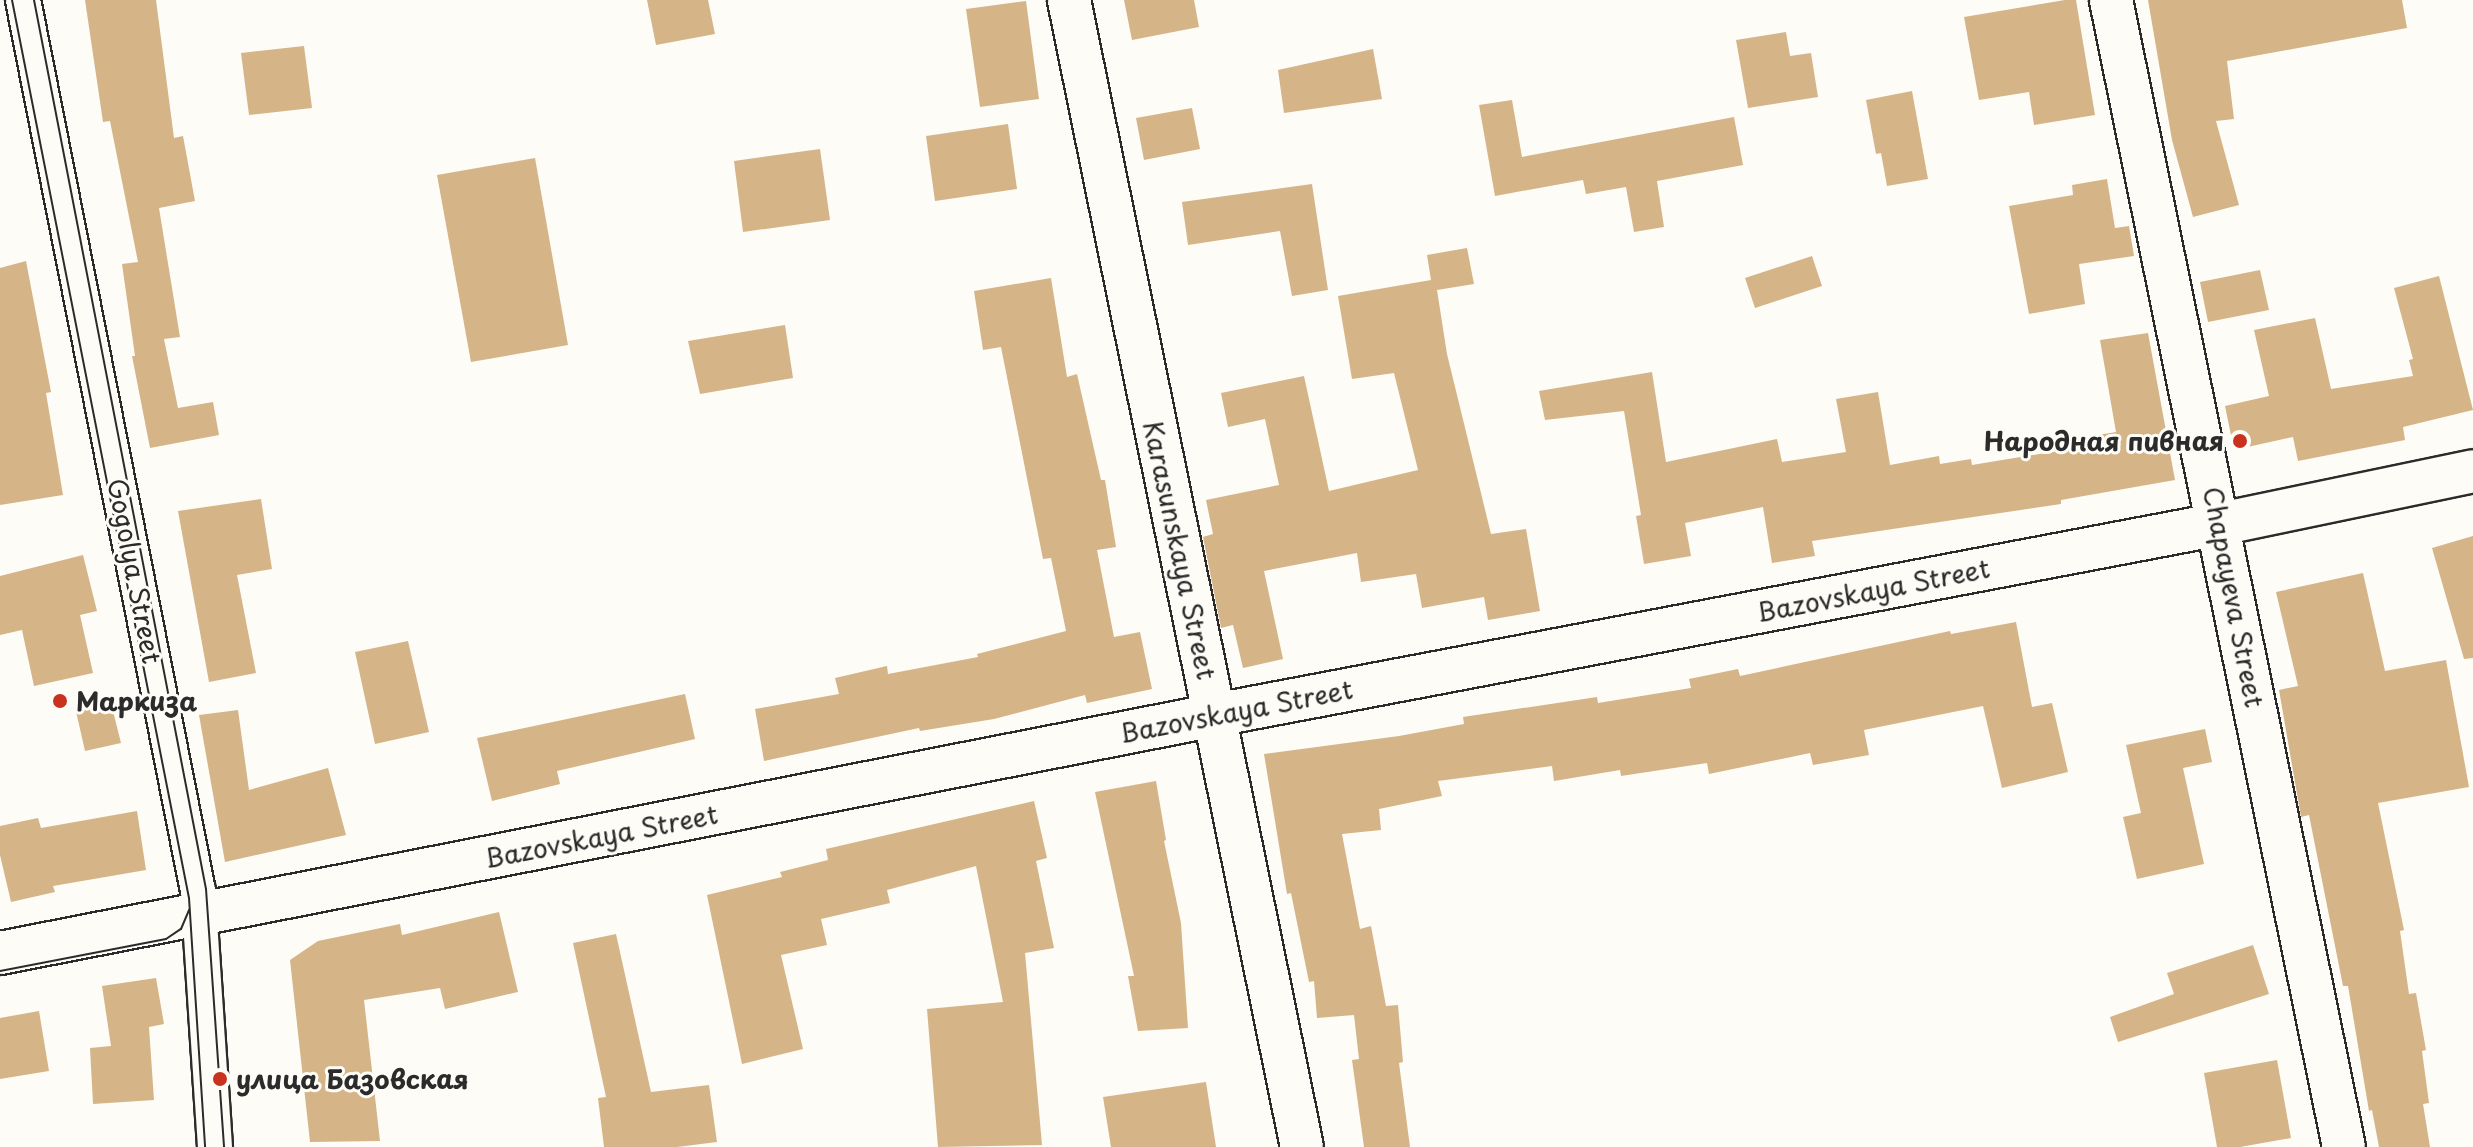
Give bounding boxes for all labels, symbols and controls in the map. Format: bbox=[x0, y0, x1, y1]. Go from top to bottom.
street label: Karasunskaya Street bbox=[1137, 417, 1223, 683]
place label: Народная пивная bbox=[1984, 425, 2224, 457]
marker: Народная пивная bbox=[2231, 432, 2249, 450]
street label: Gogolya Street bbox=[102, 475, 168, 667]
street label: Chapayeva Street bbox=[2197, 483, 2271, 711]
street label: Bazovskaya Street bbox=[1753, 552, 1993, 628]
street label: Bazovskaya Street bbox=[1116, 673, 1356, 749]
place label: Маркиза bbox=[76, 685, 197, 717]
marker: Маркиза bbox=[51, 692, 69, 710]
street label: Bazovskaya Street bbox=[481, 798, 721, 874]
place label: улица Базовская bbox=[236, 1063, 469, 1095]
marker: улица Базовская bbox=[211, 1070, 229, 1088]

